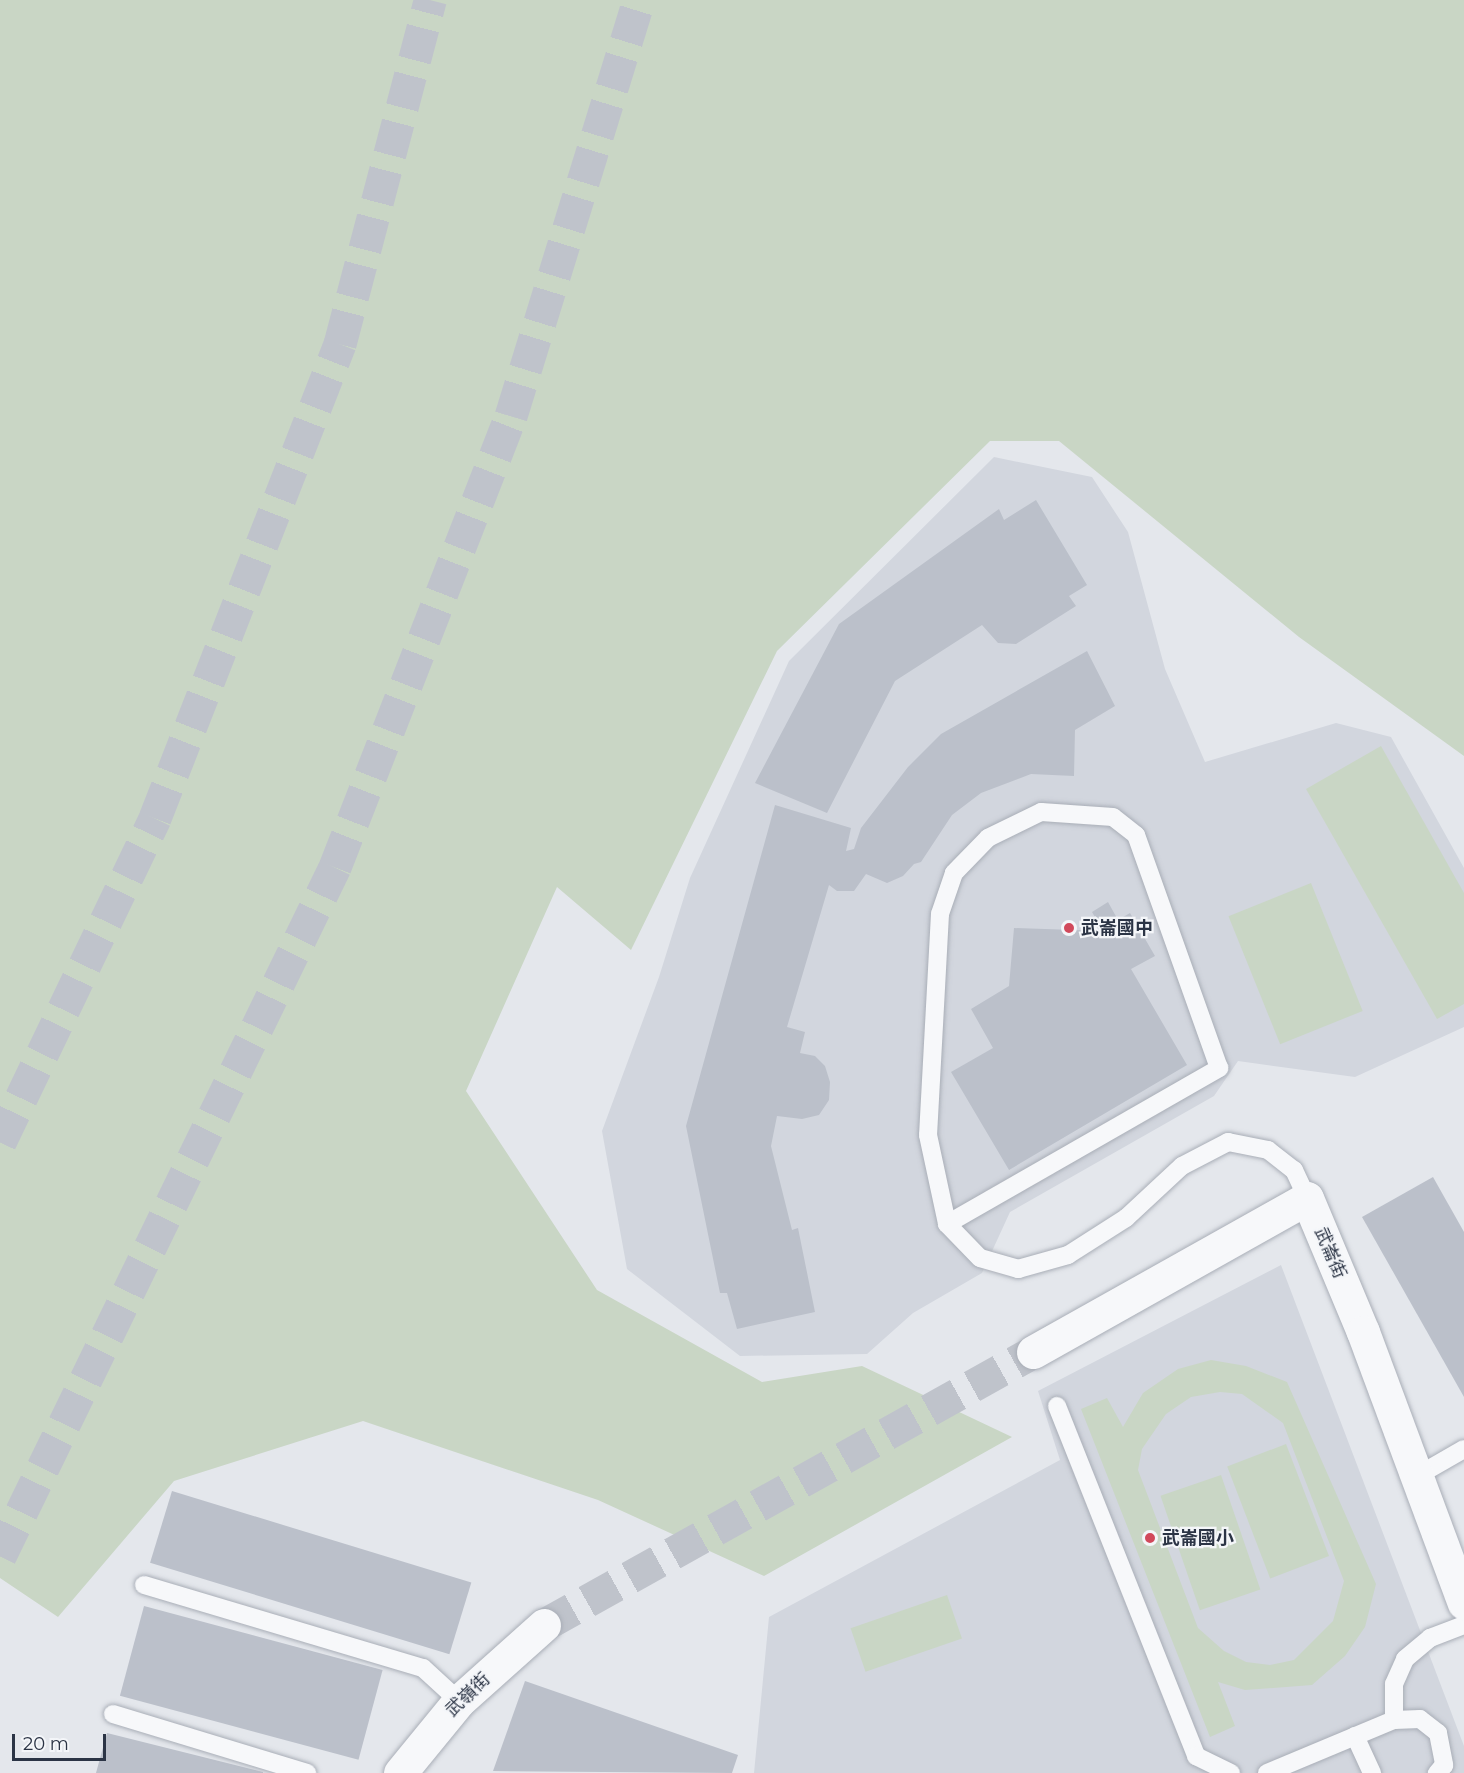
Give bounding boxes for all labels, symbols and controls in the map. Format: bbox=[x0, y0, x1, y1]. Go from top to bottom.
place label: 武崙國中 bbox=[1081, 917, 1153, 939]
marker: 武崙國中 bbox=[1062, 921, 1076, 935]
street label: 武崙街 bbox=[1310, 1224, 1350, 1282]
place label: 武崙國小 bbox=[1162, 1527, 1234, 1549]
marker: 武崙國小 bbox=[1143, 1531, 1157, 1545]
street label: 武嶺街 bbox=[441, 1668, 495, 1722]
scale bar bbox=[15, 1722, 110, 1760]
text: 20 m bbox=[23, 1733, 69, 1755]

